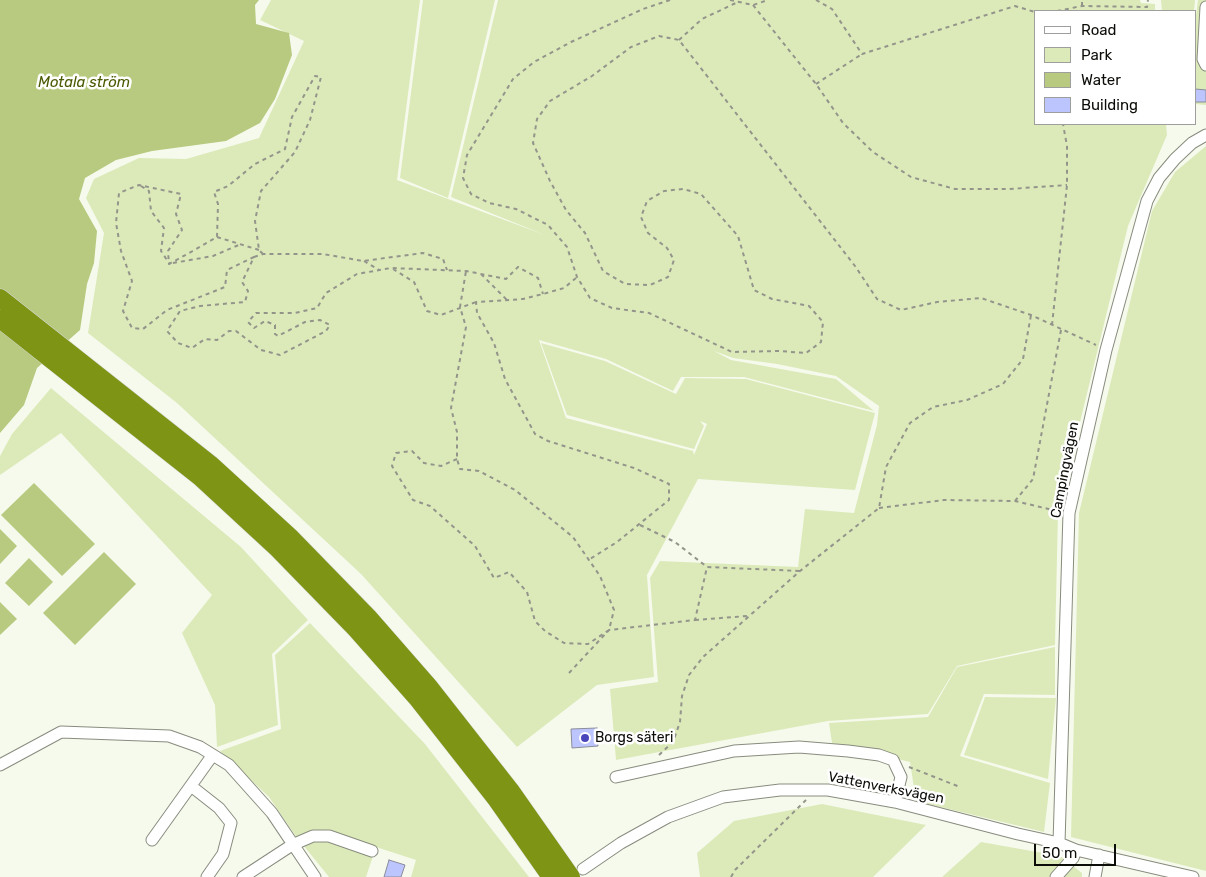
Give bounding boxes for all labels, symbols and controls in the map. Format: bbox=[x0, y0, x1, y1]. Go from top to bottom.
legend bbox=[1034, 10, 1196, 125]
text: Road bbox=[1081, 21, 1117, 39]
text: Park bbox=[1081, 46, 1112, 64]
text: Water bbox=[1081, 71, 1121, 89]
water label: Motala ström bbox=[38, 74, 130, 92]
text: Building bbox=[1081, 96, 1138, 114]
street label: Campingvägen bbox=[1047, 420, 1083, 520]
place label: Borgs säteri bbox=[595, 730, 673, 746]
marker: Borgs säteri bbox=[579, 732, 591, 744]
street label: Vattenverksvägen bbox=[827, 769, 945, 807]
scale bar bbox=[1036, 834, 1118, 866]
text: 50 m bbox=[1042, 844, 1077, 862]

